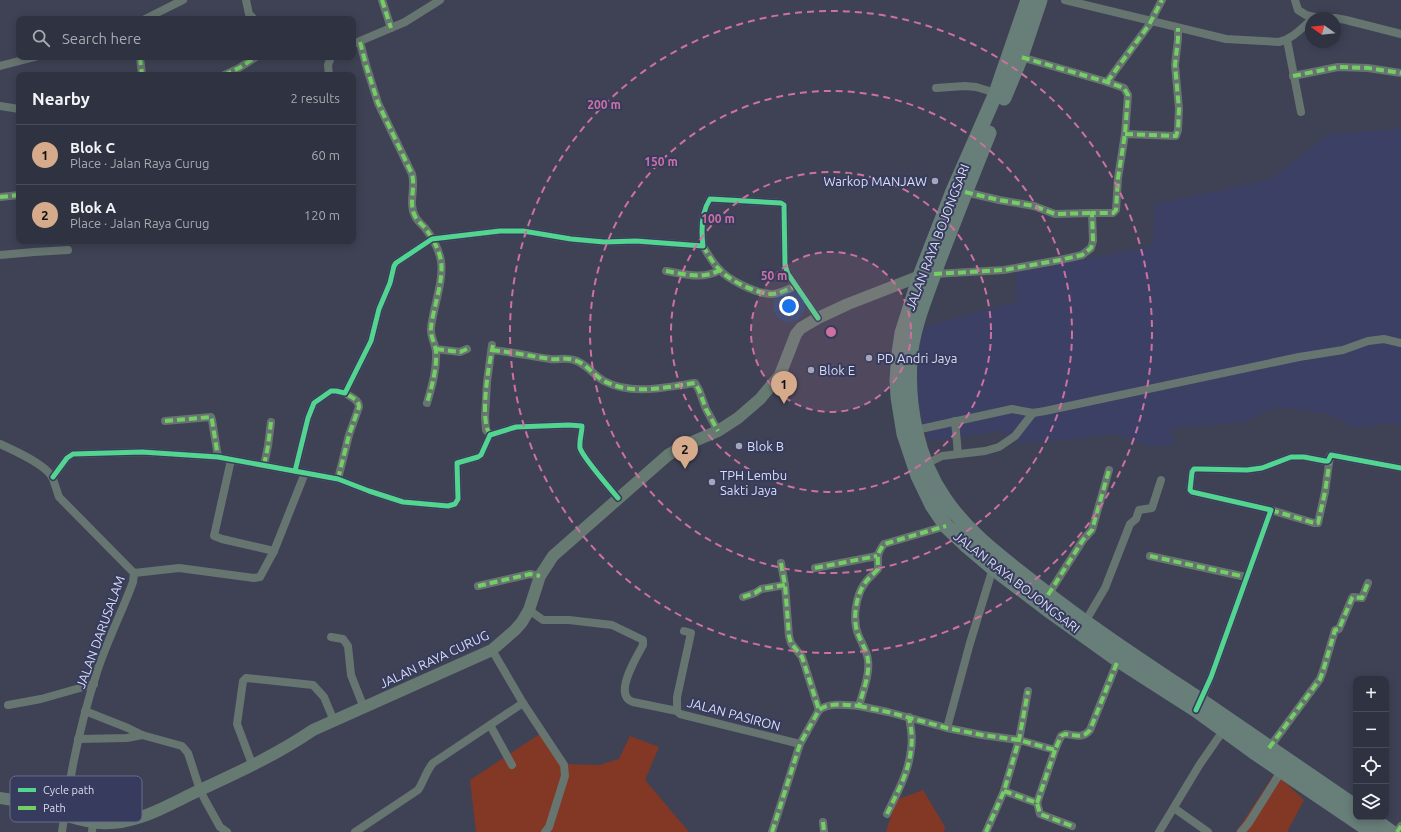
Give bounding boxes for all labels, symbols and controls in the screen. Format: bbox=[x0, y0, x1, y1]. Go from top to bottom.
north arrow bbox=[1305, 12, 1341, 48]
search box bbox=[16, 16, 356, 60]
icon: search bbox=[30, 27, 52, 49]
text: Search here bbox=[62, 30, 141, 47]
text: Nearby bbox=[32, 89, 90, 108]
text: 2 results bbox=[290, 91, 340, 105]
text: 200 m bbox=[587, 98, 621, 111]
text: Blok C bbox=[70, 139, 115, 156]
text: 1 bbox=[41, 148, 49, 162]
text: 60 m bbox=[311, 148, 340, 162]
text: 150 m bbox=[644, 155, 678, 168]
text: Place · Jalan Raya Curug bbox=[70, 156, 210, 170]
street label: JALAN RAYA BOJONGSARI bbox=[903, 162, 971, 312]
place label: Warkop MANJAW bbox=[823, 174, 927, 188]
marker: Warkop MANJAW bbox=[930, 176, 940, 186]
text: Blok A bbox=[70, 199, 116, 216]
text: 2 bbox=[41, 208, 49, 222]
text: 120 m bbox=[304, 208, 340, 222]
text: 100 m bbox=[701, 212, 735, 225]
text: Place · Jalan Raya Curug bbox=[70, 216, 210, 230]
text: 50 m bbox=[761, 269, 787, 282]
your location bbox=[779, 296, 799, 316]
centre of rings bbox=[824, 325, 838, 339]
place label: PD Andri Jaya bbox=[877, 351, 957, 365]
marker: PD Andri Jaya bbox=[864, 353, 874, 363]
place label: Blok E bbox=[819, 363, 855, 377]
marker: Blok E bbox=[806, 365, 816, 375]
pin: 1 bbox=[771, 371, 797, 404]
pin: 2 bbox=[672, 436, 698, 469]
place label: Blok B bbox=[747, 439, 784, 453]
marker: Blok B bbox=[734, 441, 744, 451]
place label: TPH Lembu Sakti Jaya bbox=[720, 468, 787, 497]
marker: TPH Lembu Sakti Jaya bbox=[707, 477, 717, 487]
street label: JALAN RAYA BOJONGSARI bbox=[951, 529, 1083, 635]
street label: JALAN DARUSALAM bbox=[73, 574, 127, 690]
street label: JALAN RAYA CURUG bbox=[377, 628, 491, 690]
map controls bbox=[1353, 676, 1389, 820]
button: + bbox=[1353, 676, 1389, 712]
street label: JALAN PASIRON bbox=[686, 695, 782, 733]
button: − bbox=[1353, 712, 1389, 748]
button: locate bbox=[1353, 748, 1389, 784]
legend bbox=[10, 776, 142, 822]
text: Cycle path bbox=[43, 784, 94, 796]
button: layers bbox=[1353, 784, 1389, 820]
text: Path bbox=[43, 802, 66, 814]

